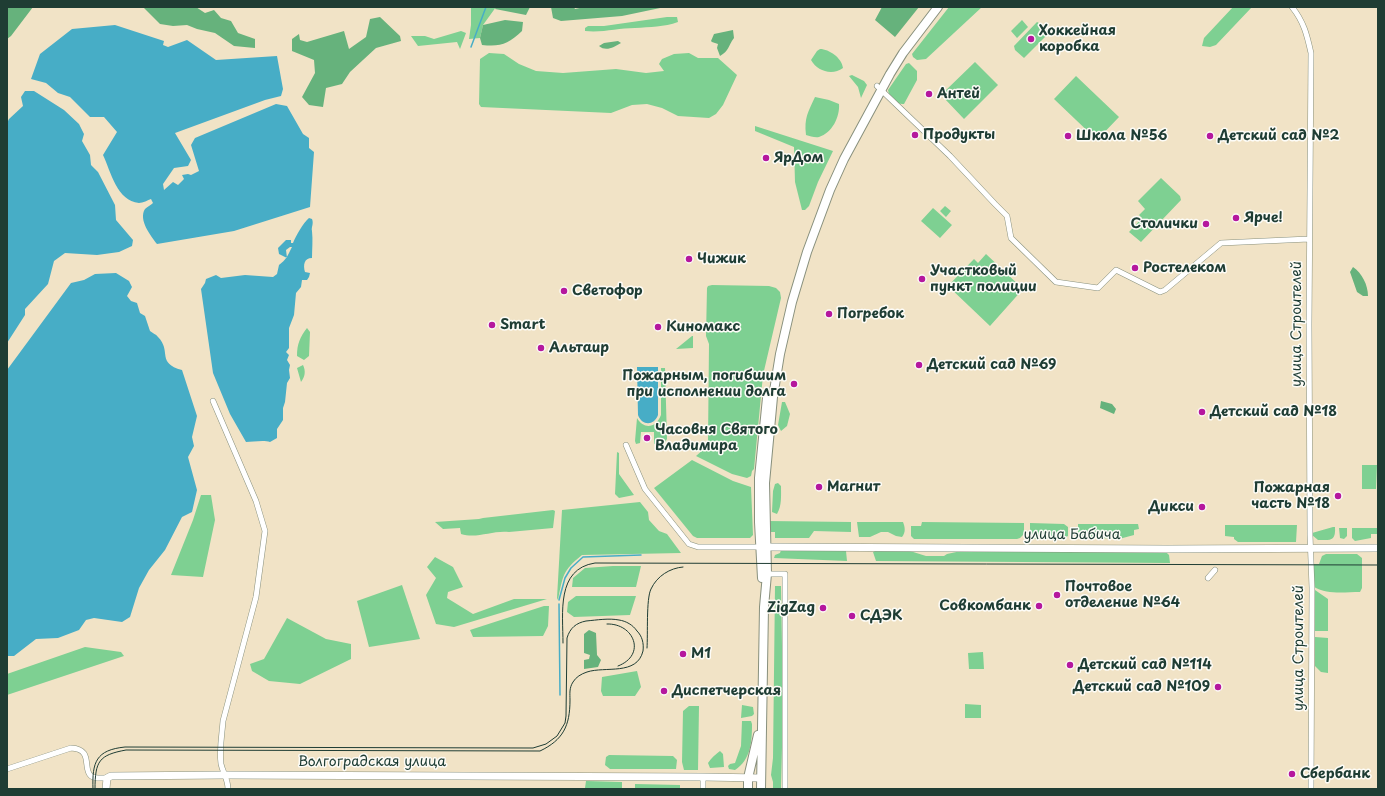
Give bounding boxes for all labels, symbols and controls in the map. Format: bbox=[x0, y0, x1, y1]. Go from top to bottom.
place label: Хоккейная коробка bbox=[1039, 23, 1116, 56]
marker: Хоккейная коробка bbox=[1026, 34, 1036, 44]
place label: Антей bbox=[937, 86, 980, 102]
marker: Антей bbox=[924, 89, 934, 99]
place label: Продукты bbox=[923, 127, 995, 143]
place label: Школа №56 bbox=[1076, 128, 1167, 144]
place label: Детский сад №2 bbox=[1218, 128, 1339, 144]
marker: Продукты bbox=[910, 130, 920, 140]
marker: Школа №56 bbox=[1063, 131, 1073, 141]
marker: Детский сад №2 bbox=[1205, 131, 1215, 141]
place label: ЯрДом bbox=[774, 150, 823, 166]
marker: ЯрДом bbox=[761, 153, 771, 163]
place label: Ярче! bbox=[1244, 210, 1283, 226]
marker: Ярче! bbox=[1231, 213, 1241, 223]
place label: Столички bbox=[1130, 216, 1198, 232]
marker: Столички bbox=[1201, 219, 1211, 229]
place label: Чижик bbox=[697, 251, 746, 267]
marker: Чижик bbox=[684, 254, 694, 264]
place label: Ростелеком bbox=[1143, 260, 1226, 276]
street label: улица Строителей bbox=[1289, 261, 1305, 387]
place label: Участковый пункт полиции bbox=[930, 263, 1037, 296]
marker: Ростелеком bbox=[1130, 263, 1140, 273]
marker: Участковый пункт полиции bbox=[917, 274, 927, 284]
place label: Светофор bbox=[572, 283, 643, 299]
marker: Светофор bbox=[559, 286, 569, 296]
place label: Погребок bbox=[837, 306, 904, 322]
marker: Погребок bbox=[824, 309, 834, 319]
place label: Smart bbox=[500, 317, 546, 333]
place label: Киномакс bbox=[666, 319, 740, 335]
marker: Smart bbox=[487, 320, 497, 330]
marker: Киномакс bbox=[653, 322, 663, 332]
place label: Альтаир bbox=[549, 340, 609, 356]
marker: Альтаир bbox=[536, 343, 546, 353]
place label: Детский сад №69 bbox=[927, 357, 1056, 373]
marker: Детский сад №69 bbox=[914, 360, 924, 370]
place label: Пожарным, погибшим при исполнении долга bbox=[622, 368, 786, 400]
marker: Пожарным, погибшим при исполнении долга bbox=[789, 379, 799, 389]
place label: Детский сад №18 bbox=[1210, 404, 1337, 420]
marker: Детский сад №18 bbox=[1197, 407, 1207, 417]
place label: Часовня Святого Владимира bbox=[655, 422, 778, 454]
marker: Часовня Святого Владимира bbox=[642, 433, 652, 443]
place label: Магнит bbox=[827, 479, 880, 495]
place label: Пожарная часть №18 bbox=[1251, 480, 1330, 512]
marker: Магнит bbox=[814, 482, 824, 492]
marker: Пожарная часть №18 bbox=[1333, 491, 1343, 501]
place label: Дикси bbox=[1149, 499, 1194, 515]
marker: Дикси bbox=[1197, 502, 1207, 512]
street label: улица Бабича bbox=[1023, 527, 1121, 543]
place label: Почтовое отделение №64 bbox=[1065, 579, 1180, 612]
street label: улица Строителей bbox=[1291, 585, 1307, 711]
marker: Почтовое отделение №64 bbox=[1052, 590, 1062, 600]
place label: Совкомбанк bbox=[939, 598, 1031, 614]
place label: ZigZag bbox=[767, 600, 815, 616]
marker: Совкомбанк bbox=[1034, 601, 1044, 611]
marker: ZigZag bbox=[818, 603, 828, 613]
place label: СДЭК bbox=[860, 608, 902, 624]
marker: СДЭК bbox=[847, 611, 857, 621]
place label: М1 bbox=[691, 646, 711, 662]
marker: М1 bbox=[678, 649, 688, 659]
place label: Детский сад №114 bbox=[1078, 657, 1212, 673]
marker: Детский сад №114 bbox=[1065, 660, 1075, 670]
place label: Детский сад №109 bbox=[1073, 679, 1210, 695]
marker: Детский сад №109 bbox=[1213, 682, 1223, 692]
place label: Диспетчерская bbox=[672, 683, 781, 699]
marker: Диспетчерская bbox=[659, 686, 669, 696]
street label: Волгоградская улица bbox=[298, 754, 446, 770]
place label: Сбербанк bbox=[1300, 766, 1370, 782]
marker: Сбербанк bbox=[1287, 769, 1297, 779]

